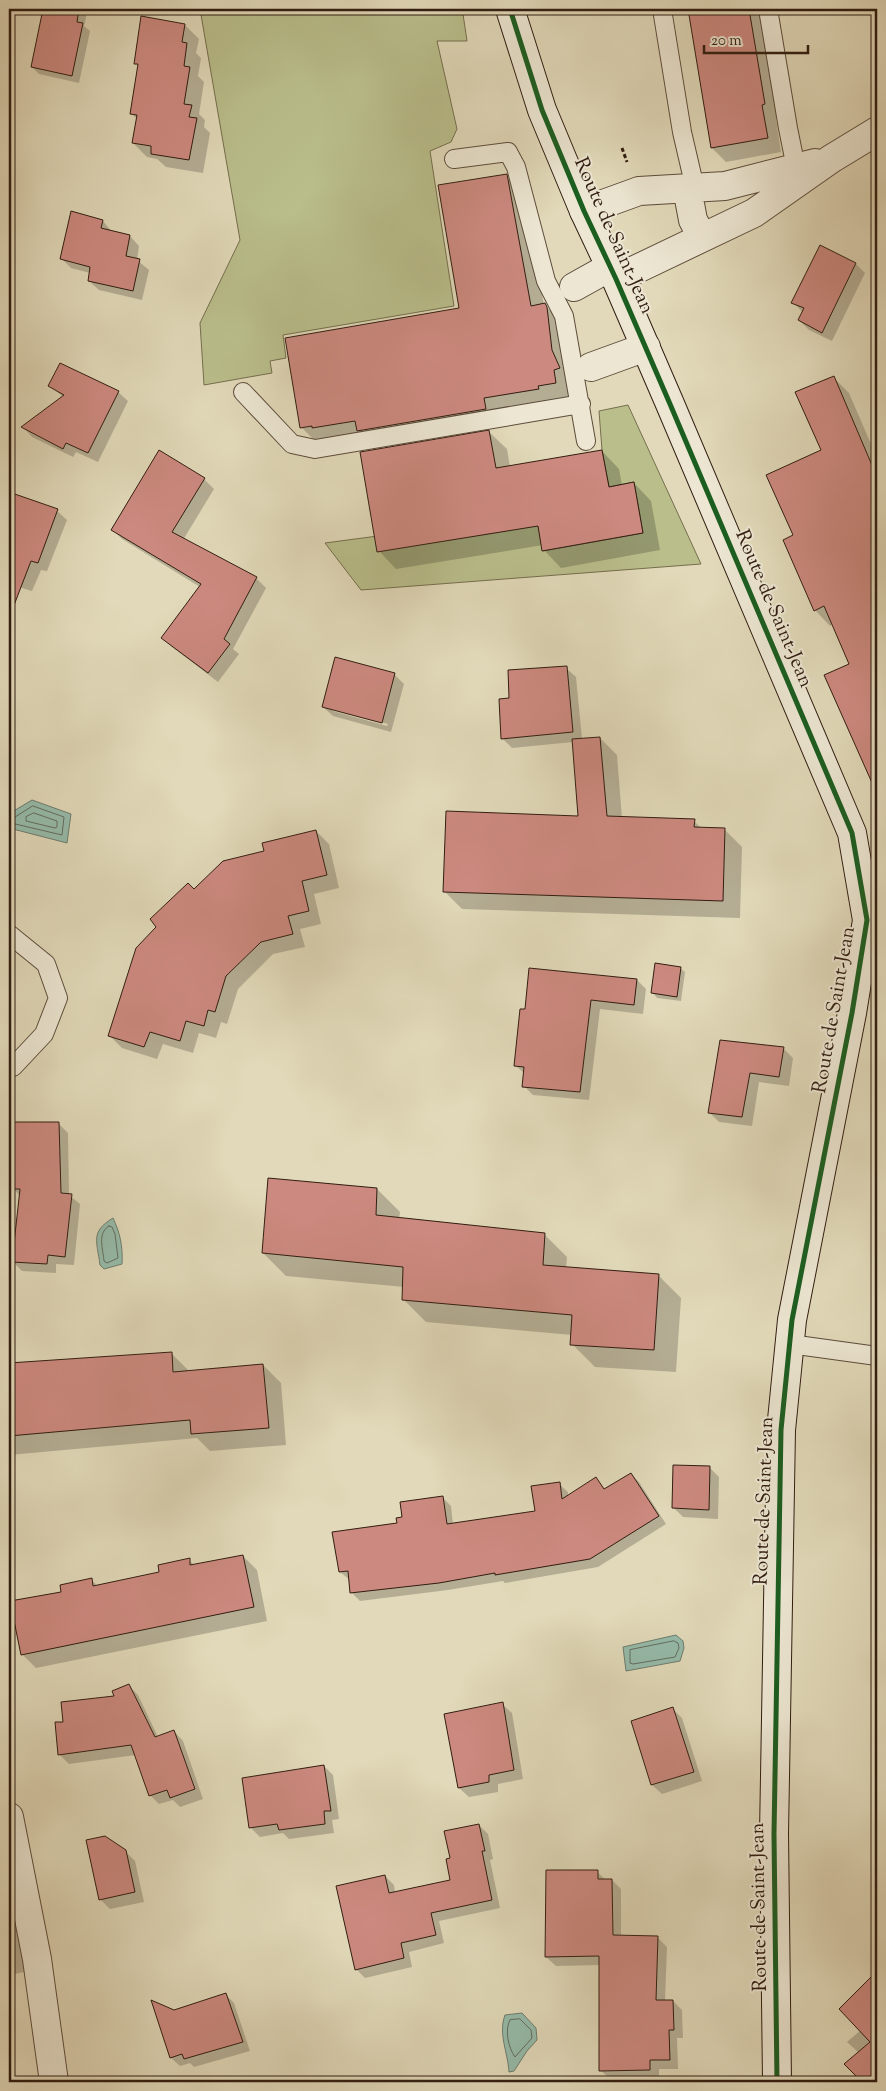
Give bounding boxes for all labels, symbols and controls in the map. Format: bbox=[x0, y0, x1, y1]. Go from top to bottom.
scale bar bbox=[704, 22, 807, 54]
text: 20 m bbox=[711, 31, 742, 52]
street label: Route de Saint-Jean bbox=[565, 153, 661, 319]
street label: Route de Saint-Jean bbox=[727, 526, 819, 693]
street label: Route de Saint-Jean bbox=[806, 924, 864, 1096]
street label: Route de Saint-Jean bbox=[748, 1416, 782, 1586]
street label: Route de Saint-Jean bbox=[744, 1822, 776, 1992]

